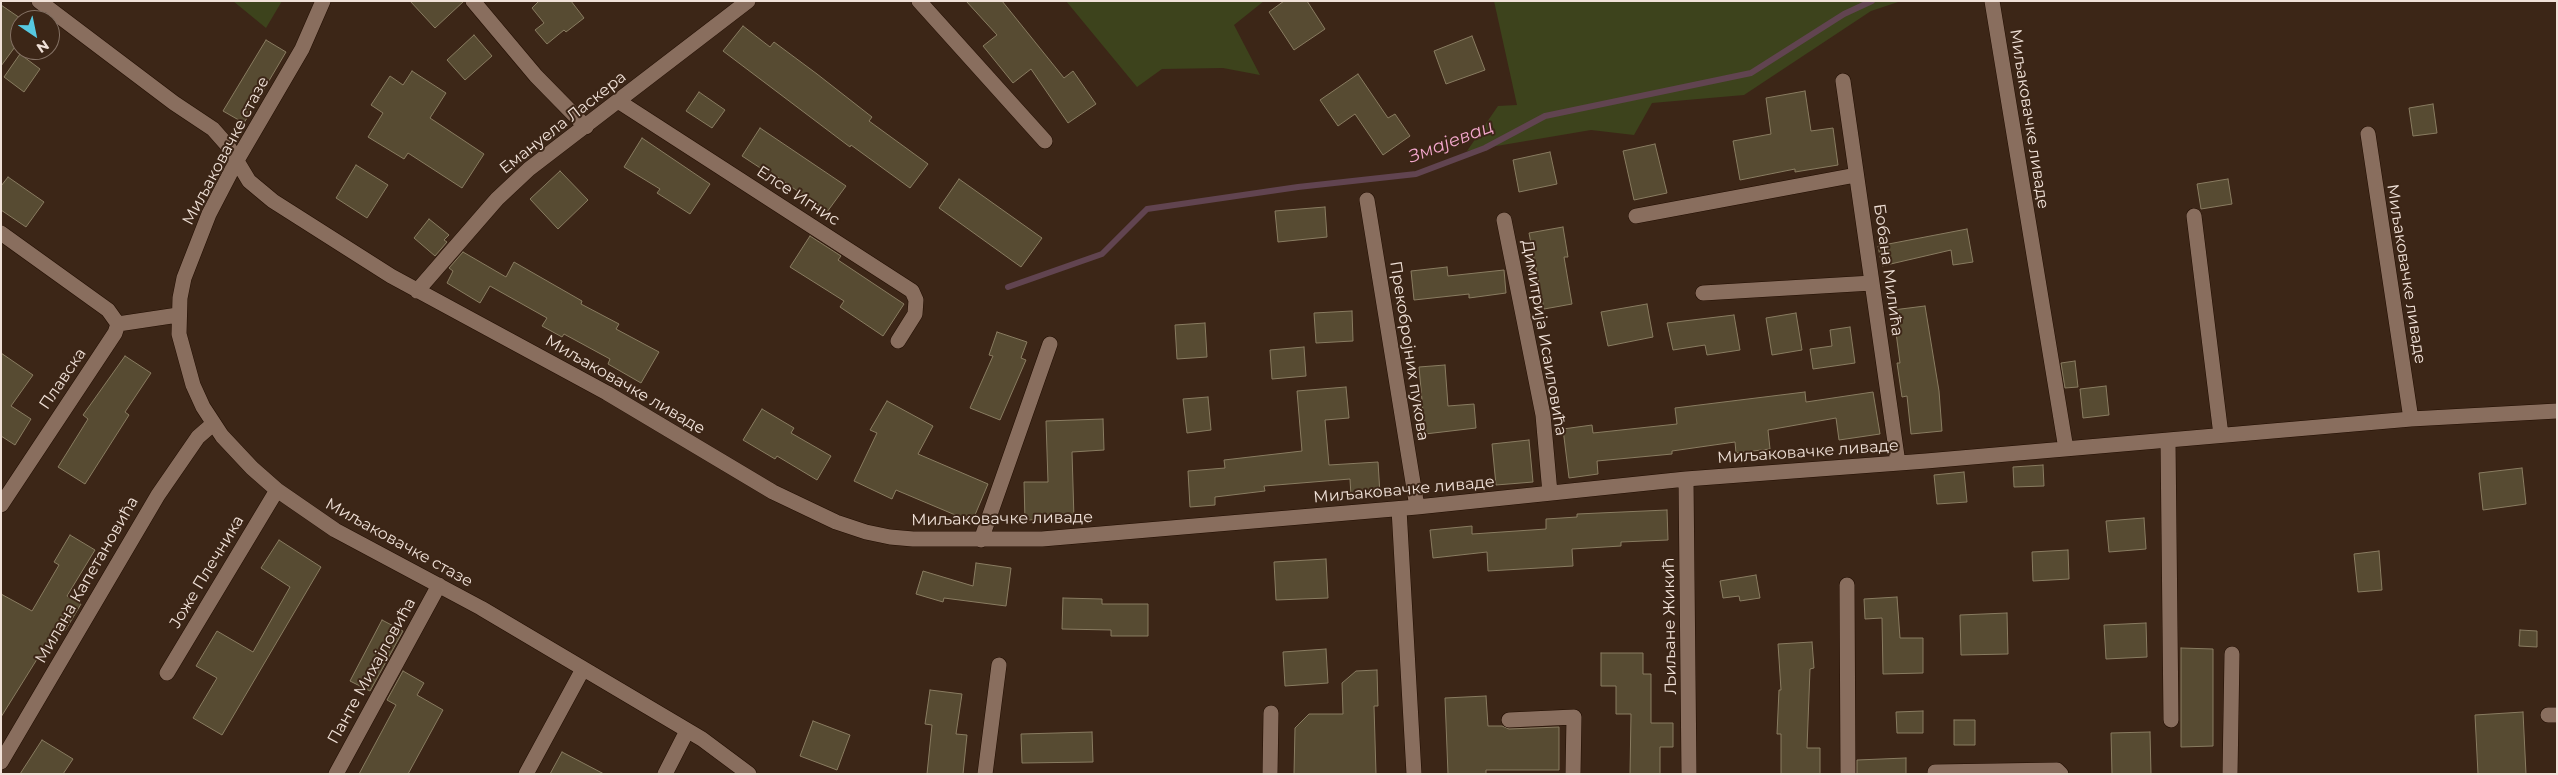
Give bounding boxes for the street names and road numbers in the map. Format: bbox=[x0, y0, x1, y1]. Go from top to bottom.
street label: Миљаковачке ливаде bbox=[2005, 28, 2053, 210]
street label: Емануела Ласкера bbox=[496, 68, 630, 178]
street label: Миљаковачке стазе bbox=[179, 73, 273, 229]
street label: Елсе Игнис bbox=[753, 162, 843, 230]
street label: Миљаковачке ливаде bbox=[2382, 183, 2430, 365]
street label: Бобана Милића bbox=[1869, 203, 1907, 337]
street label: Димитрија Исаиловића bbox=[1517, 239, 1571, 437]
street label: Прекобројних пукова bbox=[1385, 260, 1433, 442]
street label: Миљаковачке ливаде bbox=[541, 331, 709, 439]
street label: Плавска bbox=[36, 345, 90, 413]
street label: Миљаковачке ливаде bbox=[1717, 436, 1899, 468]
street label: Миљаковачке ливаде bbox=[1313, 473, 1495, 507]
street label: Милана Капетановића bbox=[31, 493, 143, 667]
street label: Миљаковачке стазе bbox=[322, 494, 476, 592]
street label: Миљаковачке ливаде bbox=[911, 508, 1093, 530]
street label: Јоже Плечника bbox=[166, 512, 248, 632]
street label: Љиљане Жикић bbox=[1659, 557, 1681, 695]
street label: Панте Михајловића bbox=[324, 595, 420, 747]

